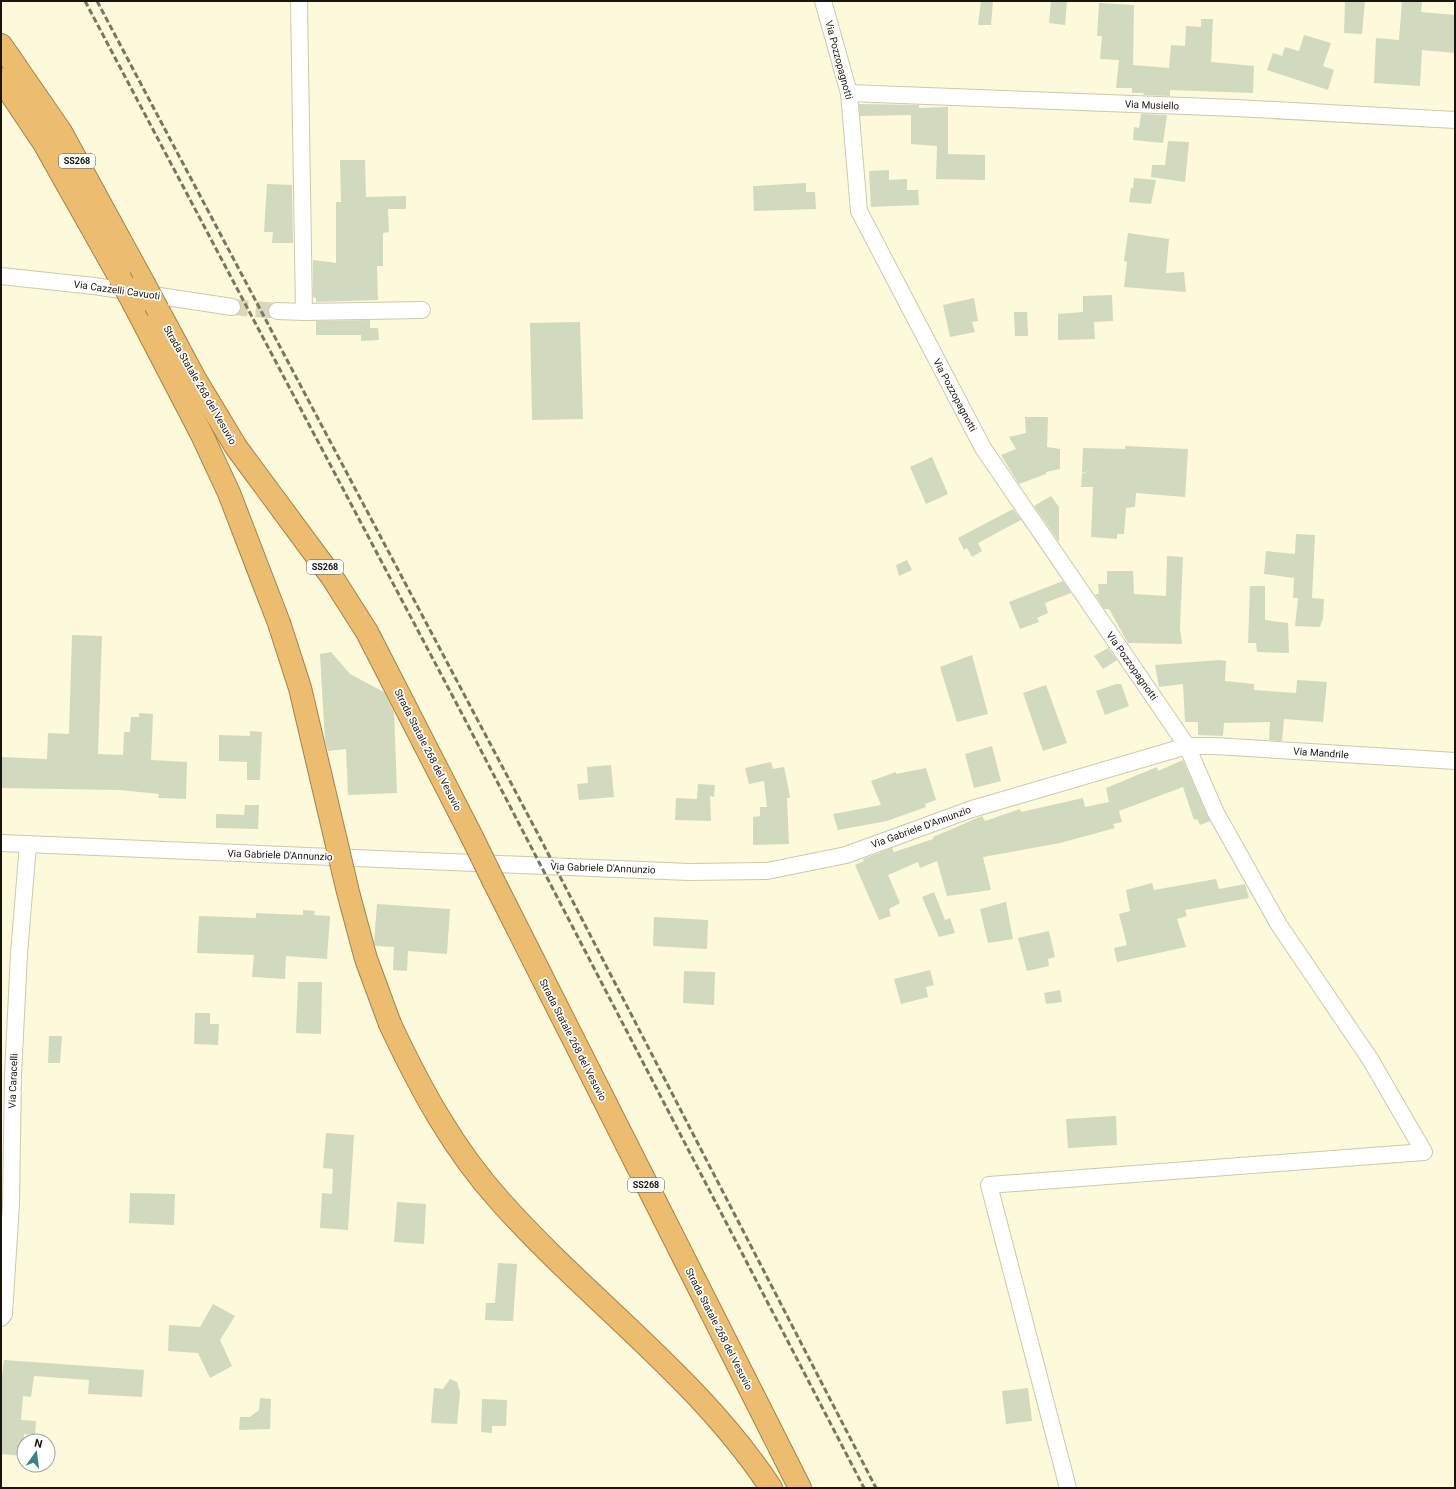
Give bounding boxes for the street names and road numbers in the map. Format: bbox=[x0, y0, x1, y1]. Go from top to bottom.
street label: Via Pozzopagnotti bbox=[823, 19, 855, 101]
street label: Via Musiello bbox=[1125, 99, 1180, 111]
road number: SS268 bbox=[59, 154, 95, 168]
street label: Via Cazzelli Cavuoti bbox=[73, 278, 161, 302]
street label: Strada Statale 268 del Vesuvio bbox=[161, 324, 239, 447]
street label: Via Pozzopagnotti bbox=[931, 357, 979, 433]
road number: SS268 bbox=[307, 560, 343, 574]
street label: Via Pozzopagnotti bbox=[1104, 630, 1160, 702]
street label: Strada Statale 268 del Vesuvio bbox=[392, 687, 464, 813]
street label: Via Mandrile bbox=[1293, 746, 1349, 760]
street label: Via Gabriele D'Annunzio bbox=[870, 804, 973, 850]
street label: Via Gabriele D'Annunzio bbox=[227, 848, 333, 862]
street label: Via Gabriele D'Annunzio bbox=[550, 861, 656, 875]
street label: Strada Statale 268 del Vesuvio bbox=[537, 977, 609, 1103]
street label: Via Caracelli bbox=[7, 1053, 19, 1109]
road number: SS268 bbox=[628, 1178, 664, 1192]
street label: Strada Statale 268 del Vesuvio bbox=[683, 1266, 755, 1392]

